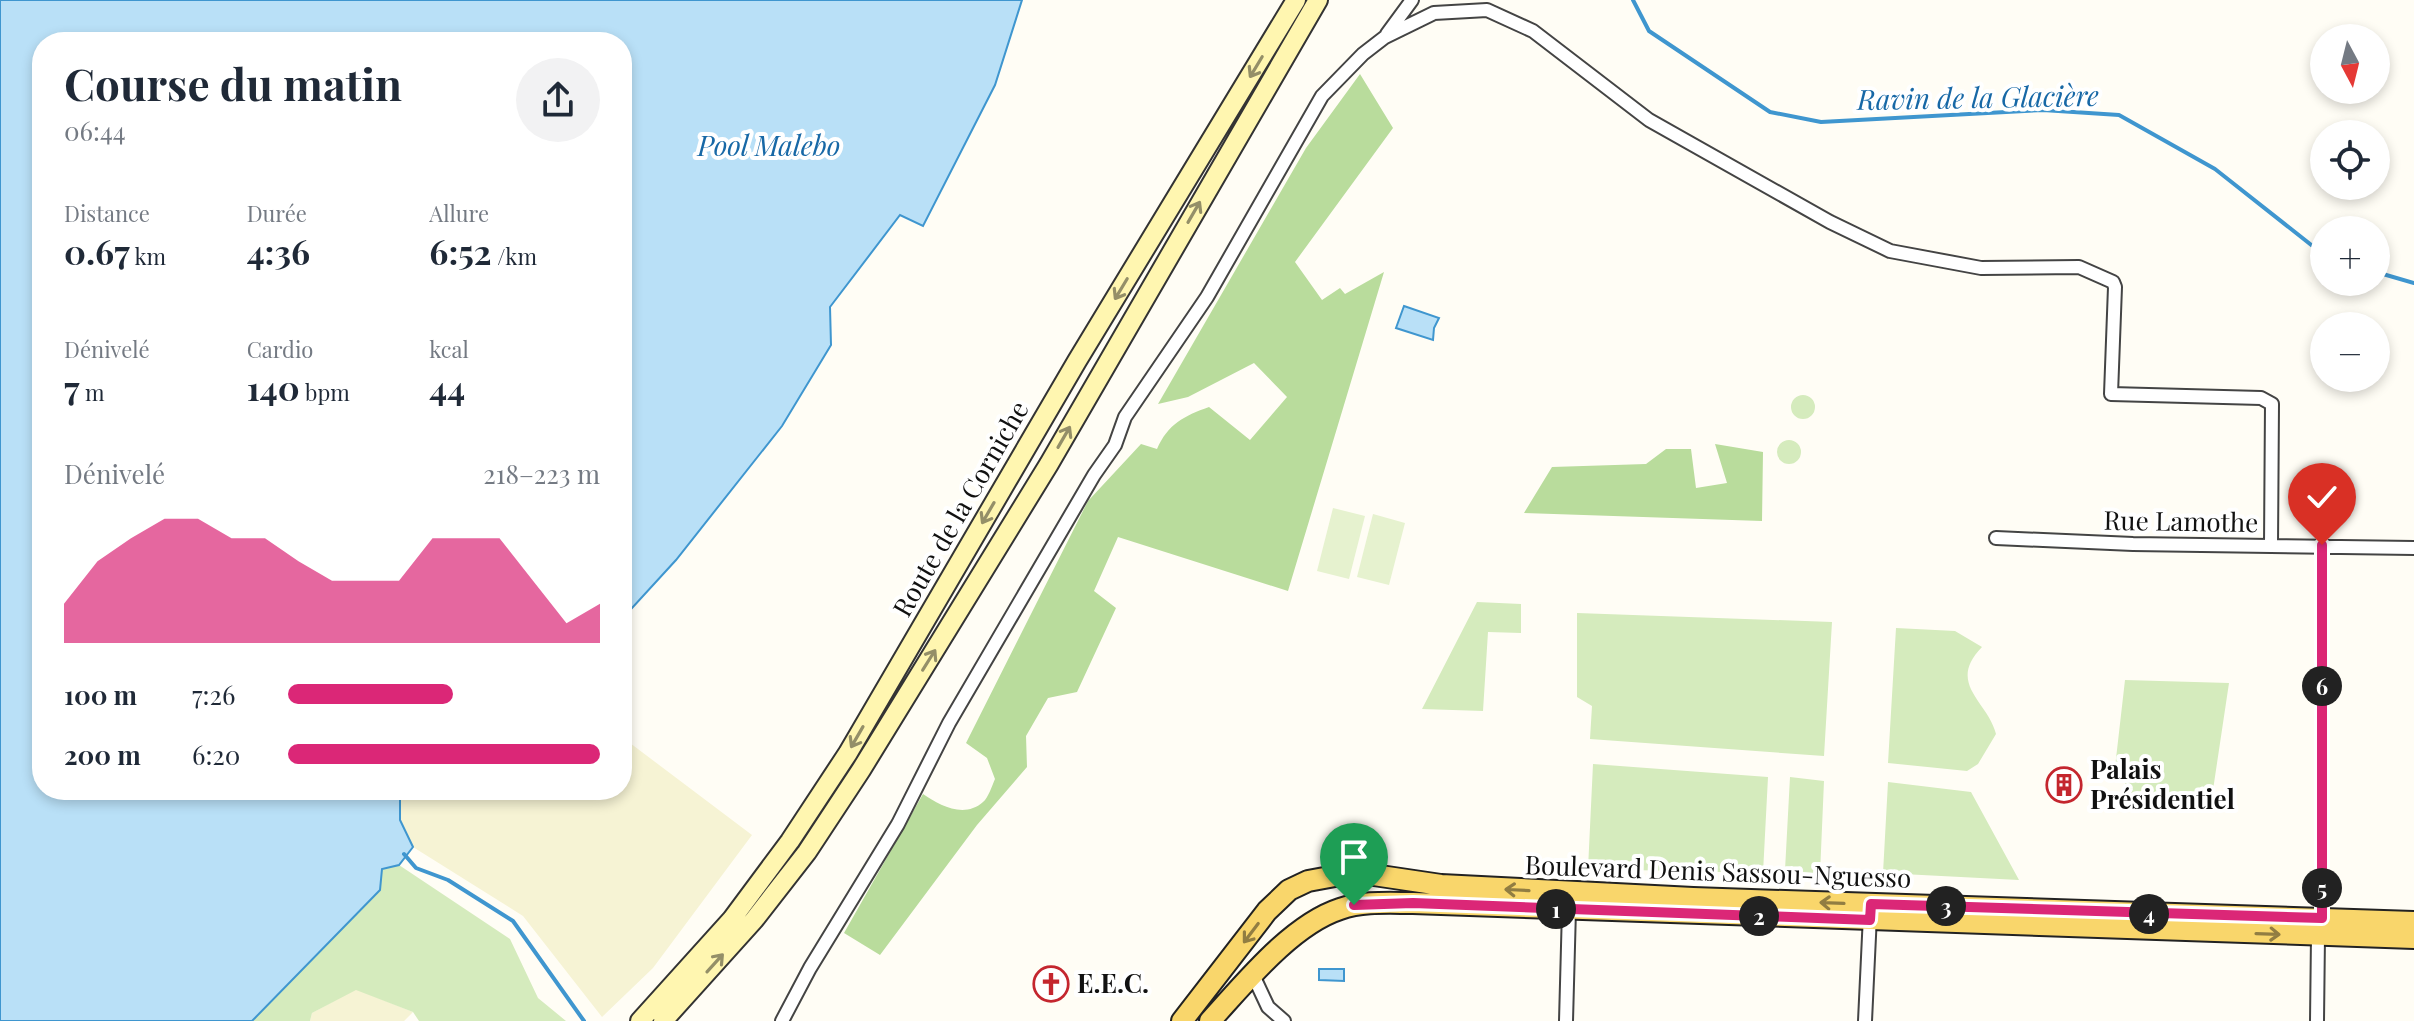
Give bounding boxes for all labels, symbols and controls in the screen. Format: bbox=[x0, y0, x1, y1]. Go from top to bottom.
north arrow bbox=[2310, 24, 2390, 104]
map controls bbox=[2310, 24, 2390, 392]
text: Course du matin bbox=[64, 53, 402, 112]
one-way arrow bbox=[1247, 55, 1263, 78]
button: share bbox=[516, 58, 600, 142]
water label: Ravin de la Glacière bbox=[1856, 76, 2099, 117]
text: 06:44 bbox=[64, 113, 126, 148]
button: locate bbox=[2310, 120, 2390, 200]
water label: Pool Malebo bbox=[696, 126, 841, 163]
text: Distance bbox=[64, 198, 150, 228]
text: Durée bbox=[247, 198, 307, 228]
text: Allure bbox=[429, 198, 489, 228]
one-way arrow bbox=[1186, 201, 1202, 224]
button: + bbox=[2310, 216, 2390, 296]
text: 0.67 bbox=[64, 228, 130, 274]
text: 4:36 bbox=[247, 228, 310, 274]
text: 6:52 bbox=[429, 228, 492, 274]
text: km bbox=[130, 241, 166, 271]
text: /km bbox=[492, 241, 537, 271]
one-way arrow bbox=[1113, 277, 1129, 300]
button: − bbox=[2310, 312, 2390, 392]
text: Dénivelé bbox=[64, 334, 150, 364]
text: Cardio bbox=[247, 334, 313, 364]
text: kcal bbox=[429, 334, 469, 364]
text: 7 bbox=[64, 364, 79, 410]
text: 140 bbox=[247, 364, 300, 410]
text: 44 bbox=[429, 364, 465, 410]
text: m bbox=[79, 377, 105, 407]
text: bpm bbox=[300, 377, 350, 407]
street label: Route de la Corniche bbox=[884, 394, 1036, 622]
one-way arrow bbox=[1057, 426, 1072, 450]
text: Dénivelé bbox=[64, 456, 165, 491]
text: 218–223 m bbox=[483, 456, 600, 491]
pin bbox=[2288, 463, 2356, 545]
icon: check bbox=[2300, 475, 2344, 519]
one-way arrow bbox=[980, 501, 996, 524]
street label: Rue Lamothe bbox=[2103, 502, 2259, 539]
one-way arrow bbox=[921, 649, 937, 672]
pin: 6 bbox=[2302, 666, 2342, 706]
text: 6 bbox=[2316, 671, 2328, 701]
text: 100 m bbox=[64, 677, 137, 712]
text: 7:26 bbox=[192, 677, 235, 712]
one-way arrow bbox=[849, 725, 864, 749]
text: 200 m bbox=[64, 737, 141, 772]
text: 6:20 bbox=[192, 737, 240, 772]
place label: Palais Présidentiel bbox=[2090, 751, 2235, 816]
building icon: Palais Présidentiel bbox=[2045, 766, 2083, 804]
pin bbox=[1320, 823, 1388, 905]
icon: arrive bbox=[1332, 835, 1376, 879]
street label: Boulevard Denis Sassou-Nguesso bbox=[1524, 846, 1912, 895]
pin: 5 bbox=[2302, 868, 2342, 908]
text: 5 bbox=[2317, 873, 2327, 903]
one-way arrow bbox=[1504, 882, 1531, 897]
pin: 3 bbox=[1926, 886, 1966, 926]
pin: 1 bbox=[1536, 889, 1576, 929]
text: 3 bbox=[1941, 891, 1951, 921]
text: 1 bbox=[1552, 894, 1560, 924]
pin: 4 bbox=[2129, 894, 2169, 934]
one-way arrow bbox=[1819, 895, 1846, 910]
pin: 2 bbox=[1739, 896, 1779, 936]
text: 4 bbox=[2143, 899, 2155, 929]
text: 2 bbox=[1753, 901, 1765, 931]
one-way arrow bbox=[1242, 921, 1259, 943]
one-way arrow bbox=[2254, 926, 2281, 941]
one-way arrow bbox=[706, 953, 725, 973]
church icon: E.E.C. bbox=[1032, 965, 1070, 1003]
place label: E.E.C. bbox=[1077, 965, 1149, 1000]

